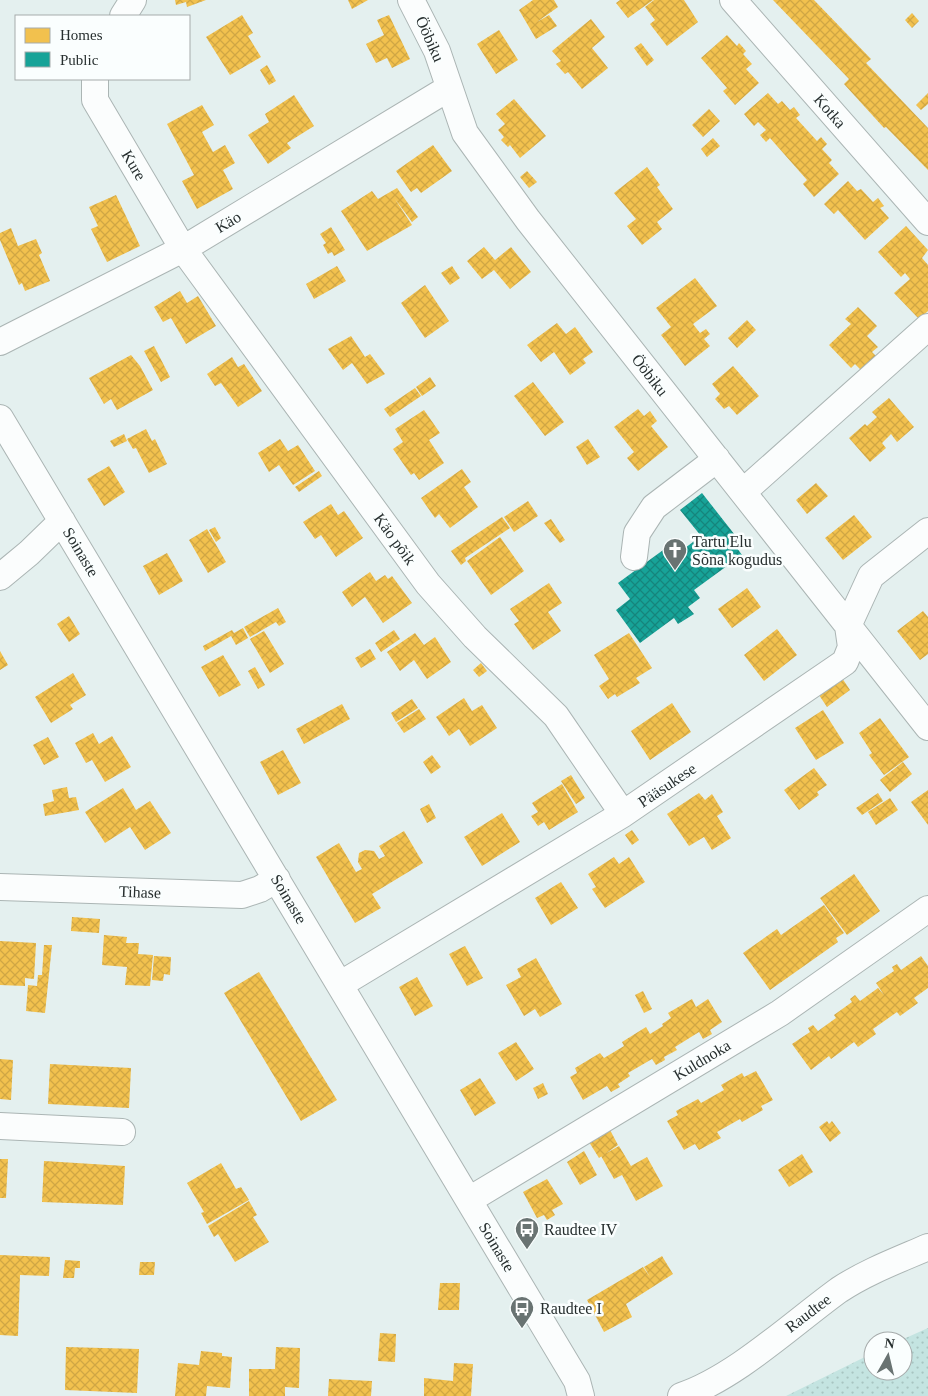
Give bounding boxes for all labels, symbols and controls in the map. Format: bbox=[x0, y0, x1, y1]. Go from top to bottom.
street label: Ööbiku bbox=[412, 14, 448, 64]
legend bbox=[15, 15, 190, 80]
text: Homes bbox=[60, 27, 103, 43]
text: Public bbox=[60, 52, 99, 68]
street label: Kotka bbox=[811, 91, 849, 131]
street label: Kure bbox=[118, 147, 150, 183]
street label: Käo bbox=[212, 208, 244, 236]
street label: Ööbiku bbox=[629, 351, 671, 399]
street label: Käo põik bbox=[370, 510, 419, 568]
street label: Soinaste bbox=[60, 524, 102, 580]
place label: Tartu Elu Sõna kogudus bbox=[692, 533, 782, 569]
church icon: Tartu Elu Sõna kogudus bbox=[662, 537, 688, 571]
street label: Pääsukese bbox=[635, 760, 699, 810]
street label: Soinaste bbox=[268, 871, 310, 927]
street label: Tihase bbox=[119, 883, 161, 901]
street label: Kuldnoka bbox=[671, 1036, 733, 1084]
bus stop icon: Raudtee IV bbox=[514, 1216, 540, 1250]
street label: Soinaste bbox=[476, 1219, 518, 1275]
place label: Raudtee IV bbox=[544, 1221, 618, 1238]
street label: Raudtee bbox=[782, 1290, 834, 1336]
bus stop icon: Raudtee I bbox=[509, 1295, 535, 1329]
place label: Raudtee I bbox=[540, 1300, 602, 1317]
north arrow bbox=[863, 1331, 913, 1381]
text: N bbox=[884, 1335, 896, 1352]

